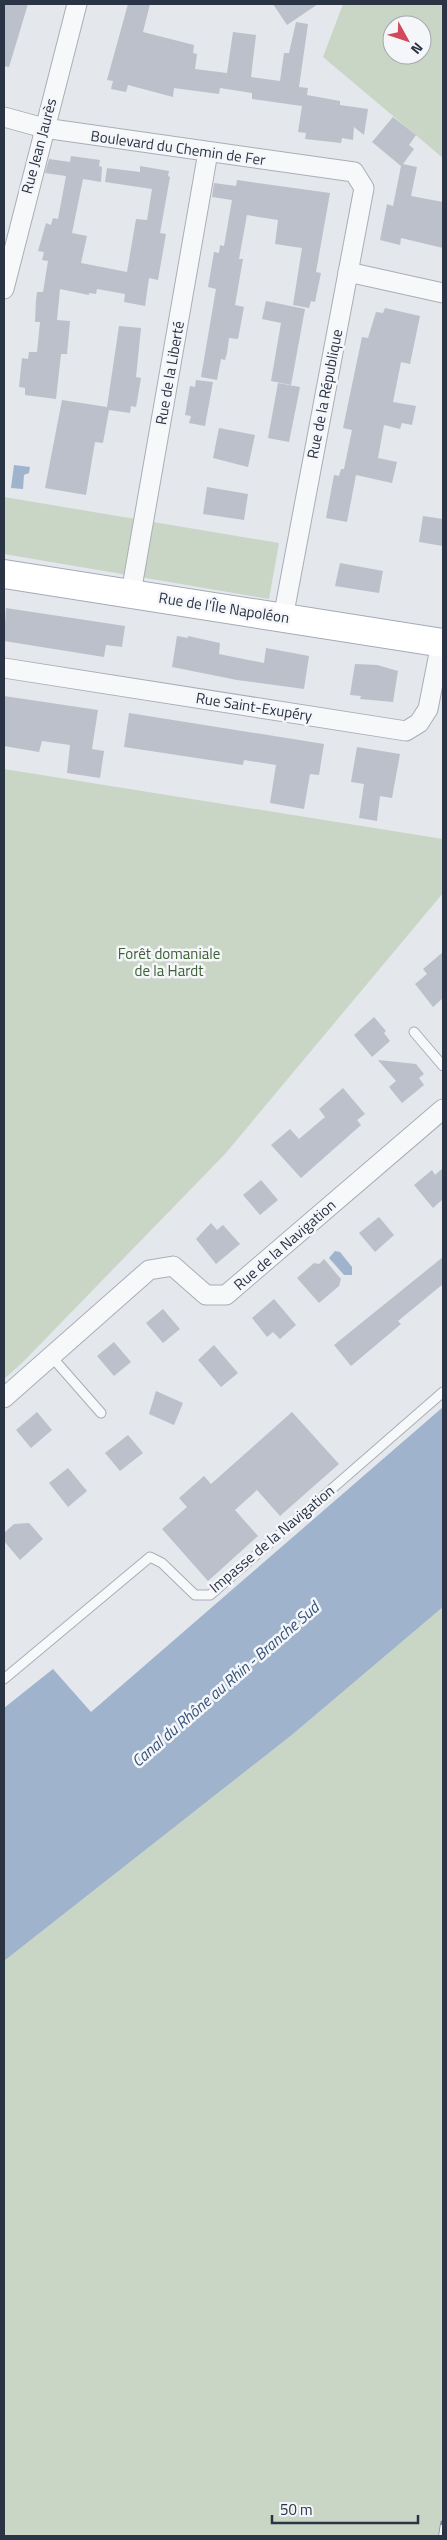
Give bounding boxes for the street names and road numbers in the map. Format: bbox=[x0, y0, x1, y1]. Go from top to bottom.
street label: Rue Jean Jaurès bbox=[15, 95, 62, 196]
street label: Boulevard du Chemin de Fer bbox=[89, 124, 267, 171]
street label: Rue de la Liberté bbox=[149, 319, 190, 427]
street label: Rue de la République bbox=[301, 327, 348, 461]
street label: Rue de l'Île Napoléon bbox=[157, 586, 291, 629]
street label: Rue Saint-Exupéry bbox=[194, 686, 314, 727]
street label: Rue de la Navigation bbox=[228, 1194, 341, 1296]
street label: Impasse de la Navigation bbox=[204, 1479, 339, 1598]

